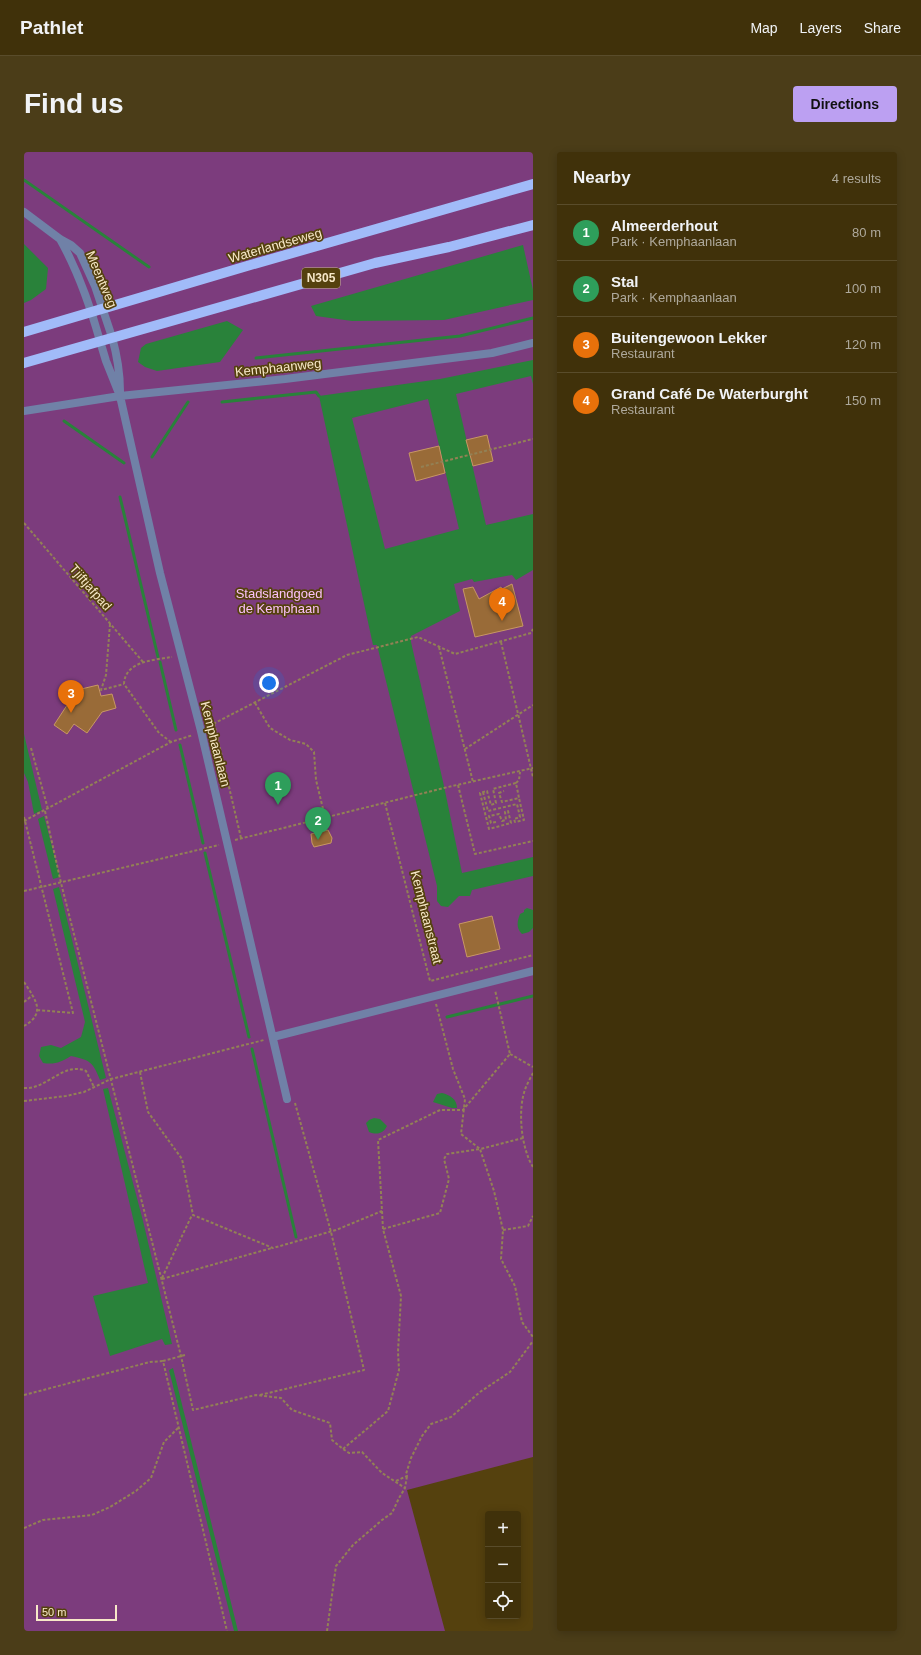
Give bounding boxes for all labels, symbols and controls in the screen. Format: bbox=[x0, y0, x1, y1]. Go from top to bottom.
text: Pathlet bbox=[20, 17, 83, 38]
text: Map bbox=[750, 20, 778, 36]
text: Layers bbox=[800, 20, 842, 36]
text: Share bbox=[864, 20, 901, 36]
button: Directions bbox=[793, 86, 897, 122]
text: Find us bbox=[24, 88, 124, 119]
text: Nearby bbox=[573, 168, 631, 187]
text: 4 results bbox=[832, 171, 881, 186]
text: Almeerderhout bbox=[611, 217, 718, 234]
street label: Waterlandseweg bbox=[227, 225, 324, 266]
text: 1 bbox=[582, 225, 590, 240]
text: 80 m bbox=[852, 225, 881, 240]
text: Park · Kemphaanlaan bbox=[611, 234, 737, 249]
street label: Meentweg bbox=[83, 249, 120, 310]
road number: N305 bbox=[302, 268, 340, 288]
text: Stal bbox=[611, 273, 639, 290]
text: 2 bbox=[582, 281, 590, 296]
text: 100 m bbox=[845, 281, 881, 296]
text: Park · Kemphaanlaan bbox=[611, 290, 737, 305]
text: Buitengewoon Lekker bbox=[611, 329, 767, 346]
text: 3 bbox=[582, 337, 590, 352]
text: 120 m bbox=[845, 337, 881, 352]
text: Restaurant bbox=[611, 346, 675, 361]
street label: Kemphaanweg bbox=[234, 356, 322, 379]
text: Grand Café De Waterburght bbox=[611, 385, 808, 402]
text: 4 bbox=[582, 393, 590, 408]
text: 150 m bbox=[845, 393, 881, 408]
text: Restaurant bbox=[611, 402, 675, 417]
street label: Tjiftjafpad bbox=[66, 561, 115, 614]
park label: Stadslandgoed de Kemphaan bbox=[236, 586, 322, 616]
pin: 4 bbox=[489, 588, 515, 621]
your location bbox=[259, 673, 279, 693]
pin: 3 bbox=[58, 680, 84, 713]
street label: Kemphaanlaan bbox=[198, 700, 233, 788]
pin: 1 bbox=[265, 772, 291, 805]
pin: 2 bbox=[305, 807, 331, 840]
street label: Kemphaanstraat bbox=[408, 869, 445, 966]
map controls bbox=[485, 1511, 521, 1619]
button: + bbox=[485, 1511, 521, 1547]
button: − bbox=[485, 1547, 521, 1583]
button: locate bbox=[485, 1583, 521, 1619]
scale bar bbox=[36, 1603, 117, 1622]
text: 50 m bbox=[42, 1606, 66, 1618]

